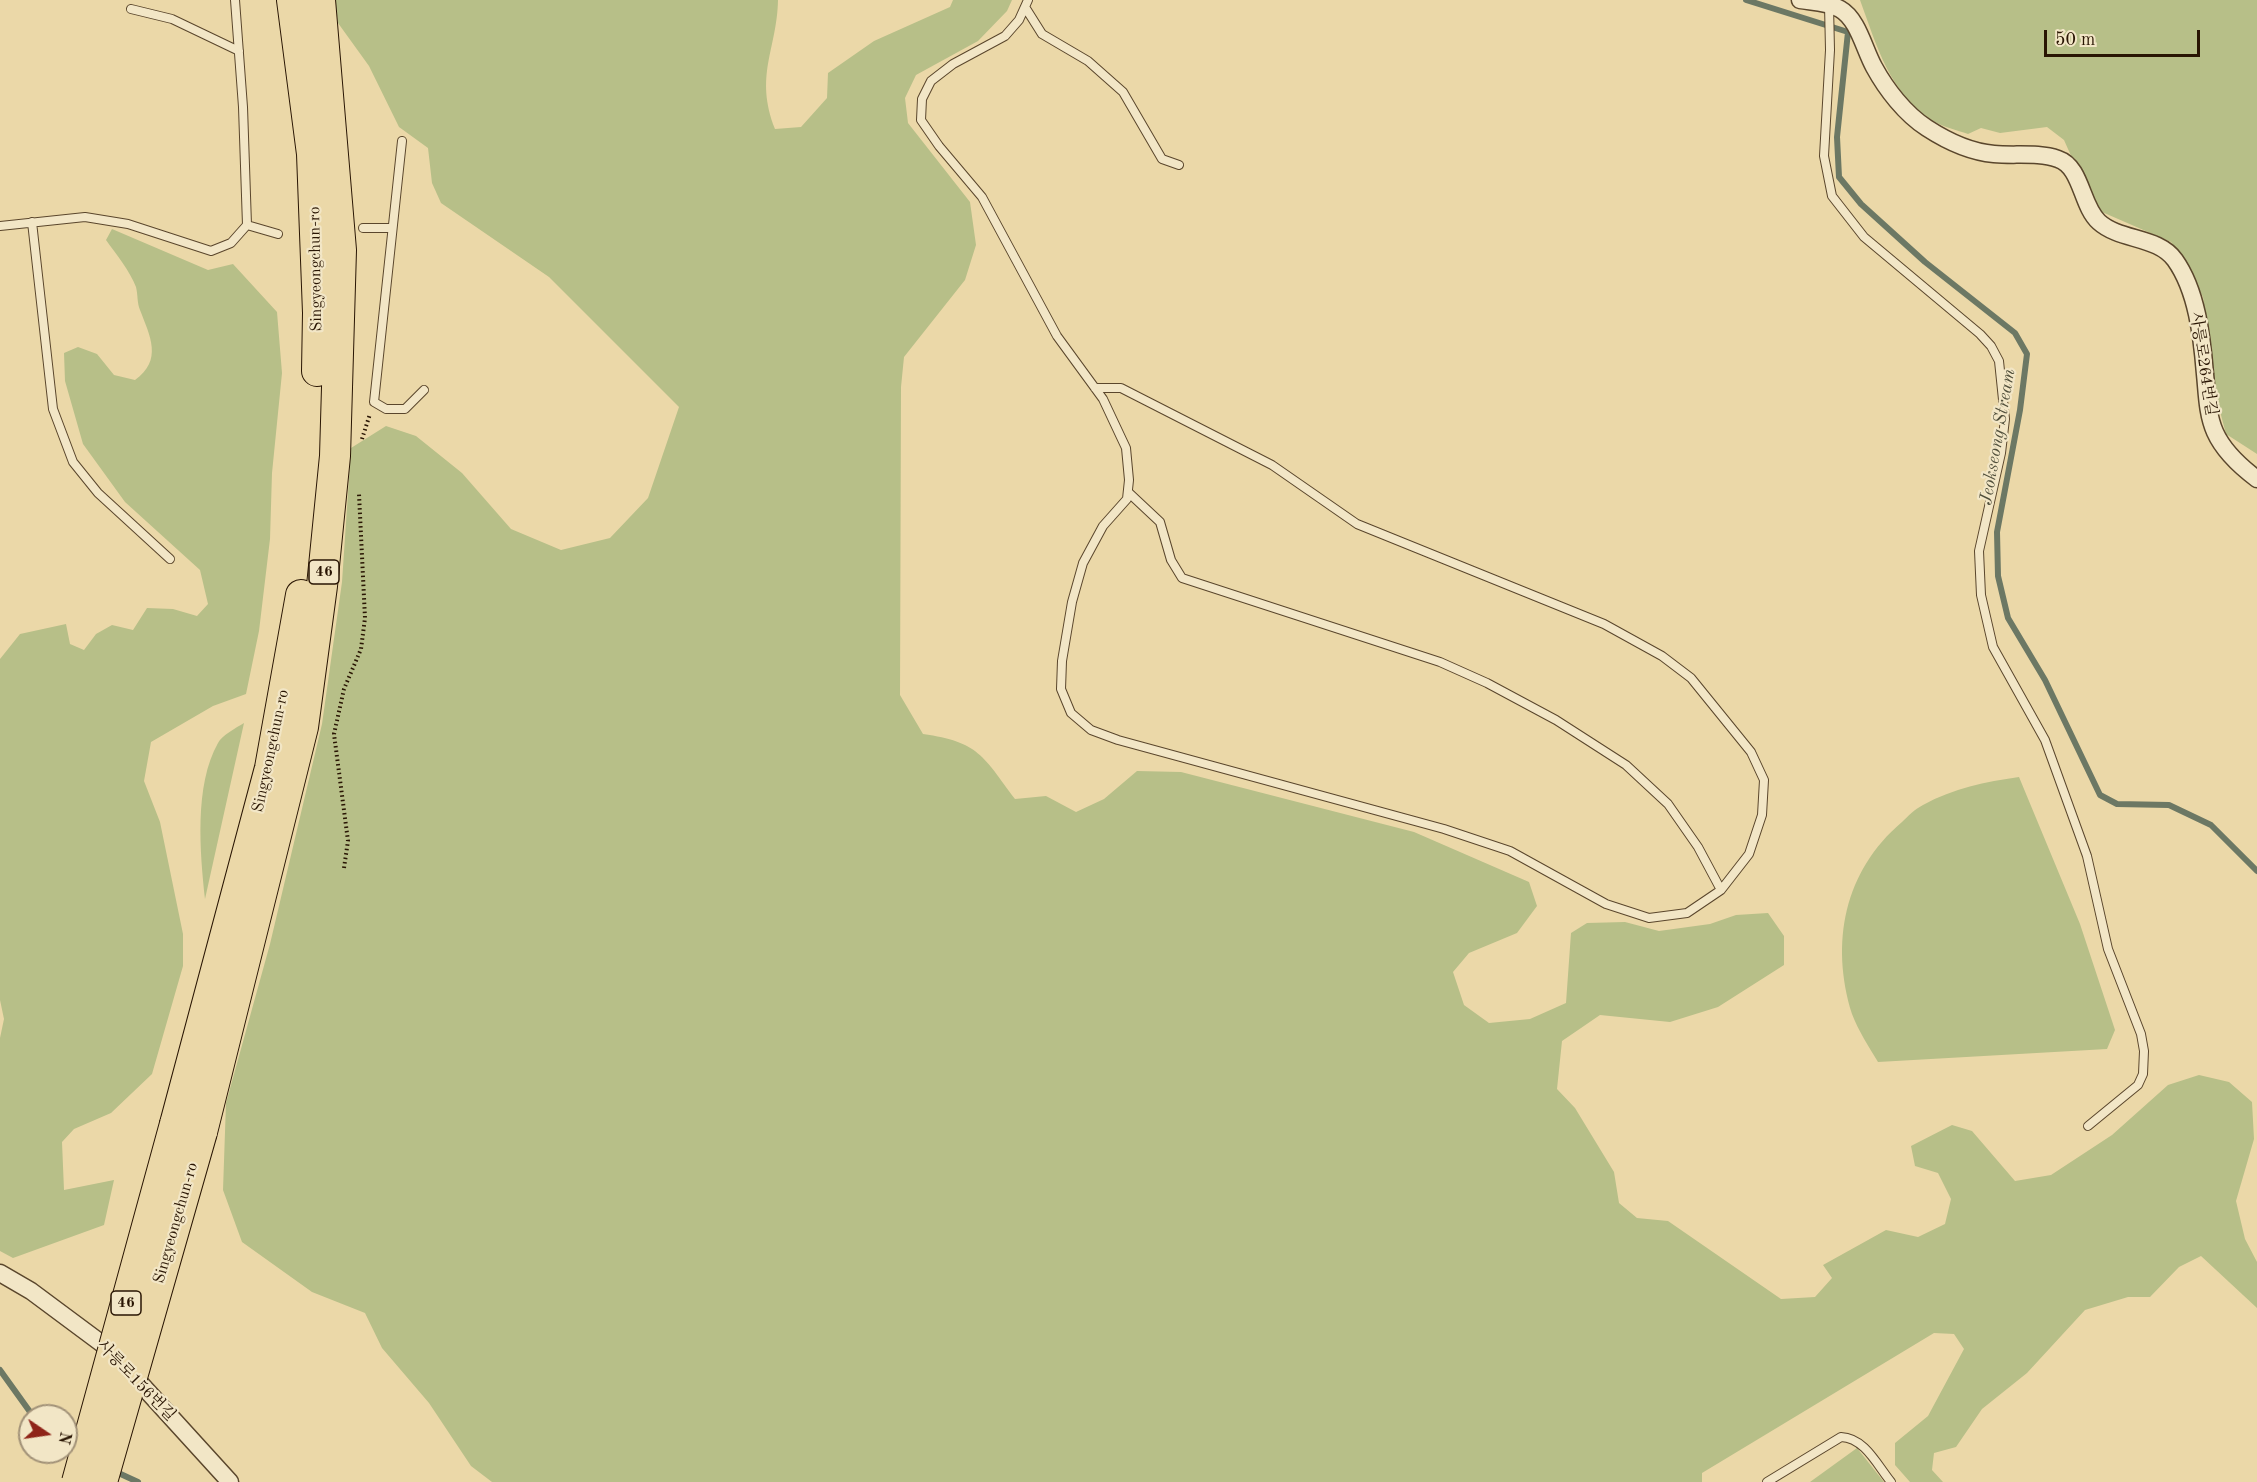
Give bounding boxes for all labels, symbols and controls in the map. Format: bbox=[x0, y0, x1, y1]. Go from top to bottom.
scale bar bbox=[2047, 18, 2203, 56]
text: 50 m bbox=[2055, 31, 2095, 49]
street label: Singyeongchun-ro bbox=[305, 206, 327, 332]
street label: 사릉로264번길 bbox=[2185, 311, 2221, 417]
water label: Jeokseong Stream bbox=[1975, 367, 2021, 507]
road number: 46 bbox=[309, 560, 339, 584]
street label: Singyeongchun-ro bbox=[249, 688, 293, 814]
street label: Singyeongchun-ro bbox=[150, 1160, 202, 1286]
road number: 46 bbox=[111, 1291, 141, 1315]
street label: 사릉로156번길 bbox=[93, 1337, 179, 1425]
north arrow bbox=[18, 1404, 78, 1464]
text: N bbox=[54, 1430, 73, 1445]

